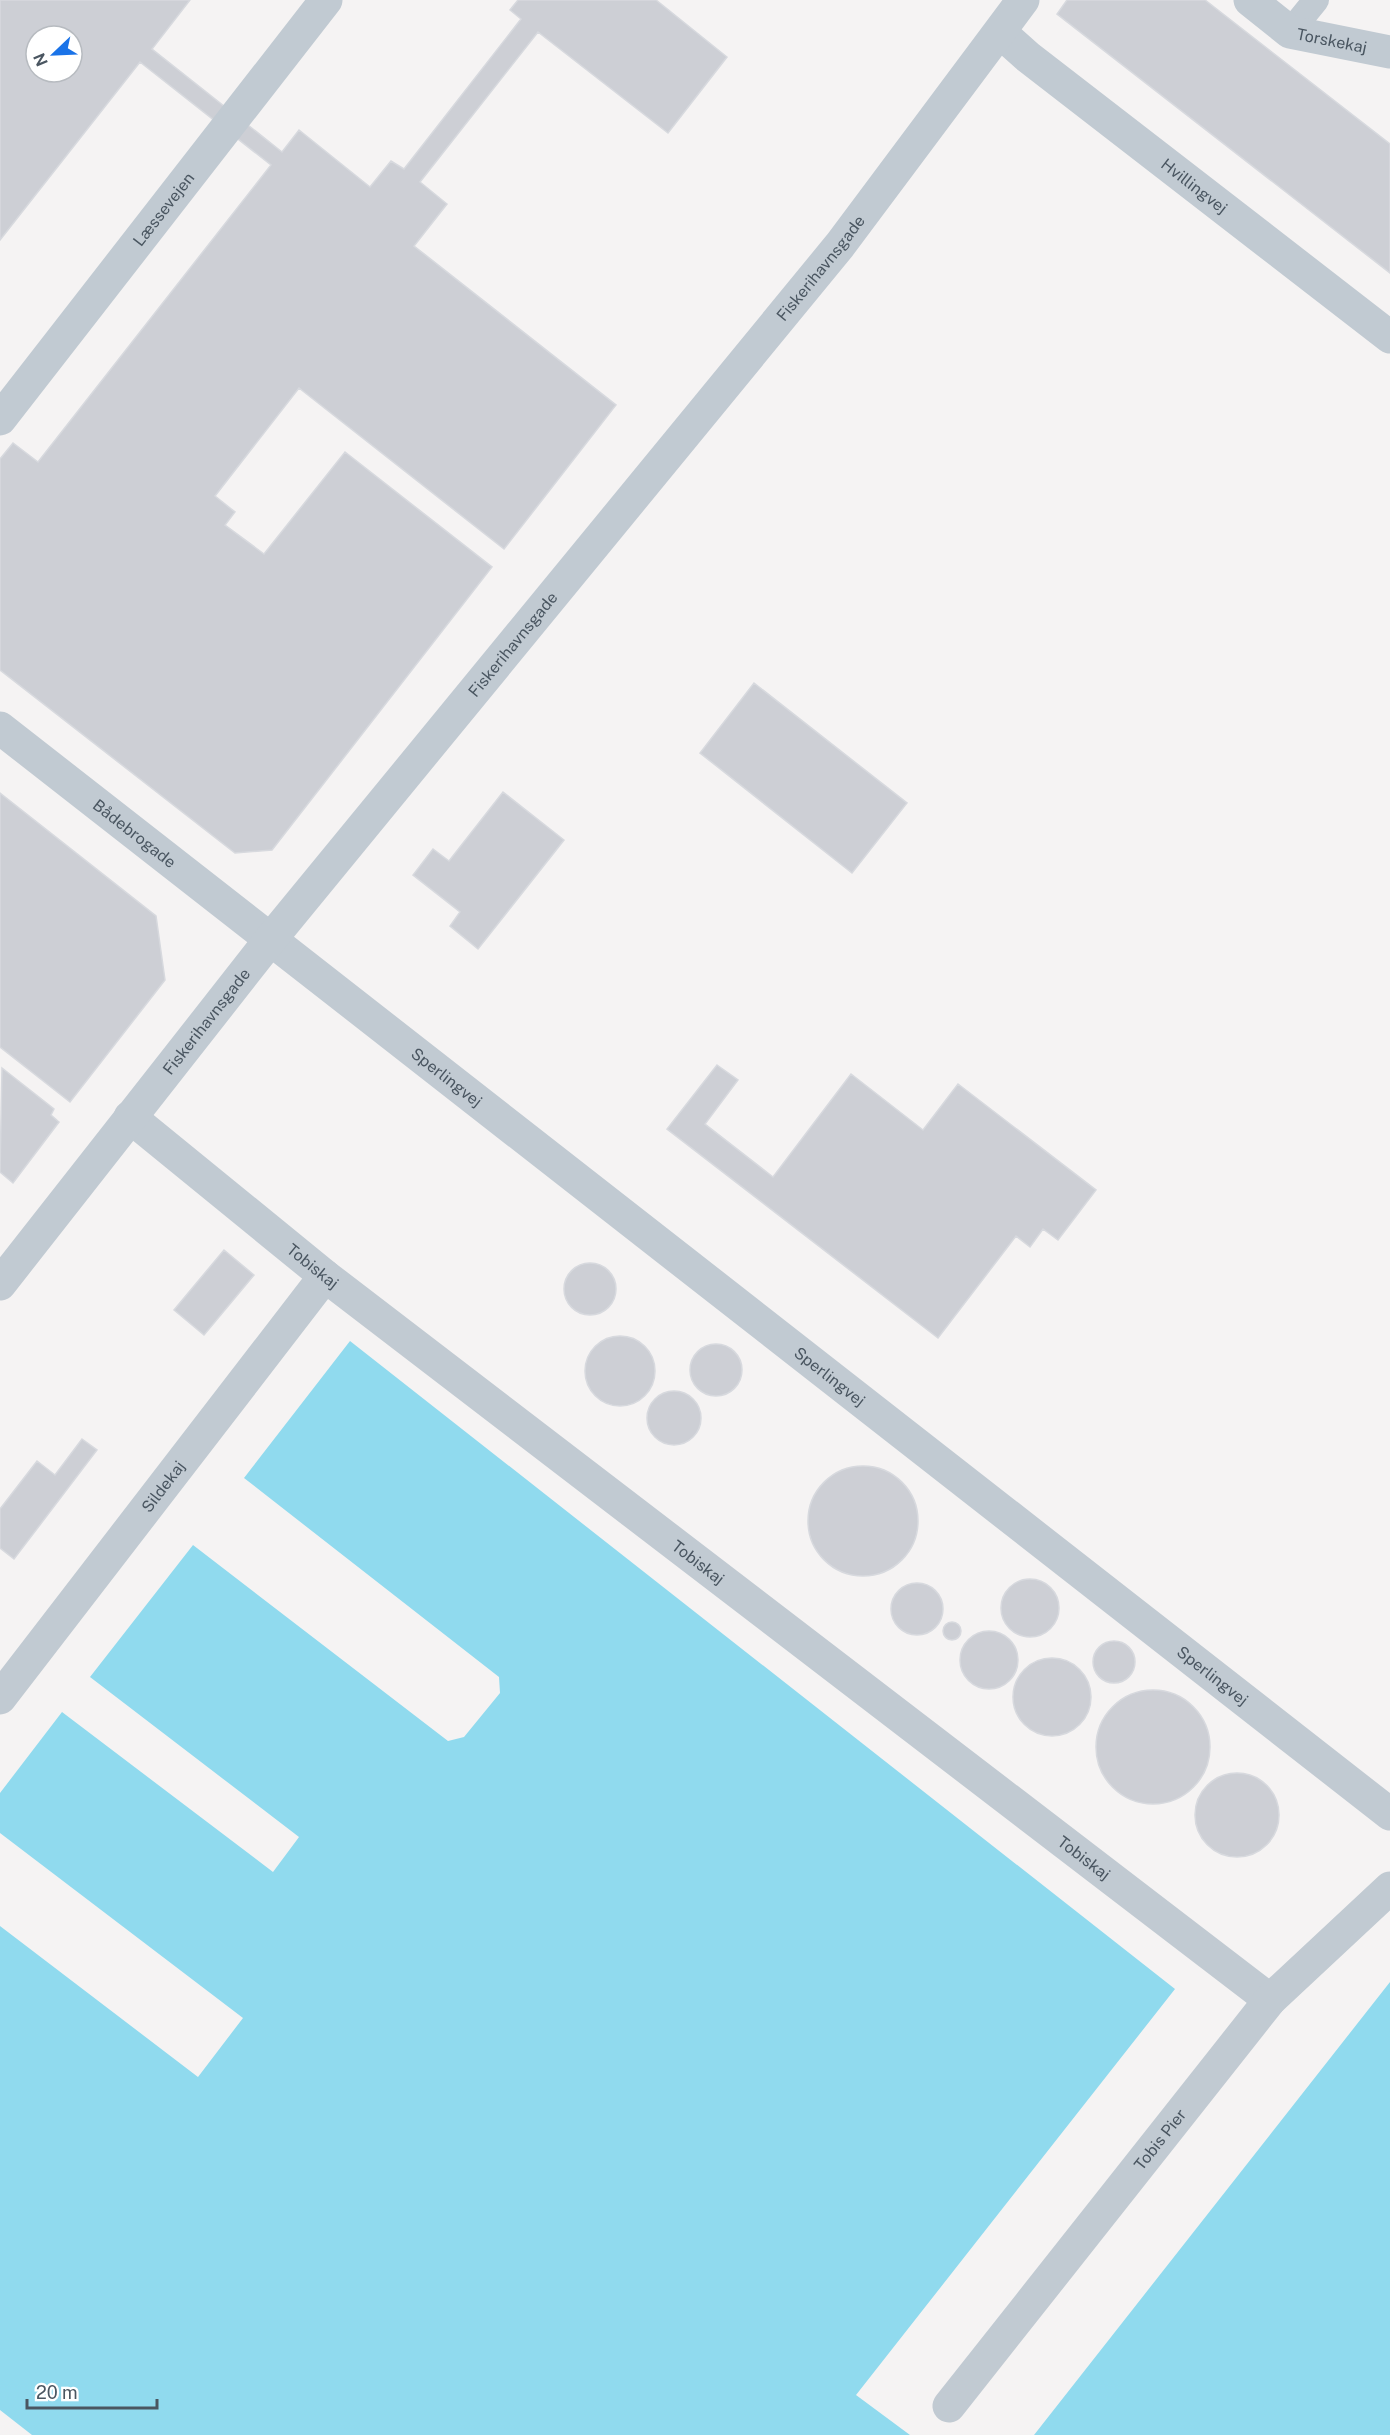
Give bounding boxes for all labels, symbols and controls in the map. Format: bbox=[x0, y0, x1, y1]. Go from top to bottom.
north arrow bbox=[24, 24, 84, 84]
street label: Torskekaj bbox=[1295, 25, 1369, 57]
text: N bbox=[29, 50, 52, 69]
street label: Hvillingvej bbox=[1157, 155, 1231, 218]
street label: Læssevejen bbox=[129, 169, 198, 250]
street label: Fiskerihavnsgade bbox=[773, 212, 869, 325]
street label: Fiskerihavnsgade bbox=[465, 588, 562, 701]
street label: Bådebrogade bbox=[89, 795, 180, 872]
street label: Fiskerihavnsgade bbox=[159, 965, 254, 1079]
street label: Sperlingvej bbox=[407, 1044, 486, 1111]
street label: Tobiskaj bbox=[283, 1240, 342, 1293]
street label: Sperlingvej bbox=[790, 1343, 869, 1410]
street label: Sildekaj bbox=[138, 1457, 189, 1516]
street label: Tobiskaj bbox=[668, 1536, 728, 1589]
street label: Sperlingvej bbox=[1173, 1642, 1252, 1710]
street label: Tobiskaj bbox=[1054, 1832, 1114, 1884]
street label: Tobis Pier bbox=[1130, 2105, 1190, 2174]
scale bar bbox=[27, 2372, 158, 2410]
text: 20 m bbox=[36, 2382, 78, 2403]

